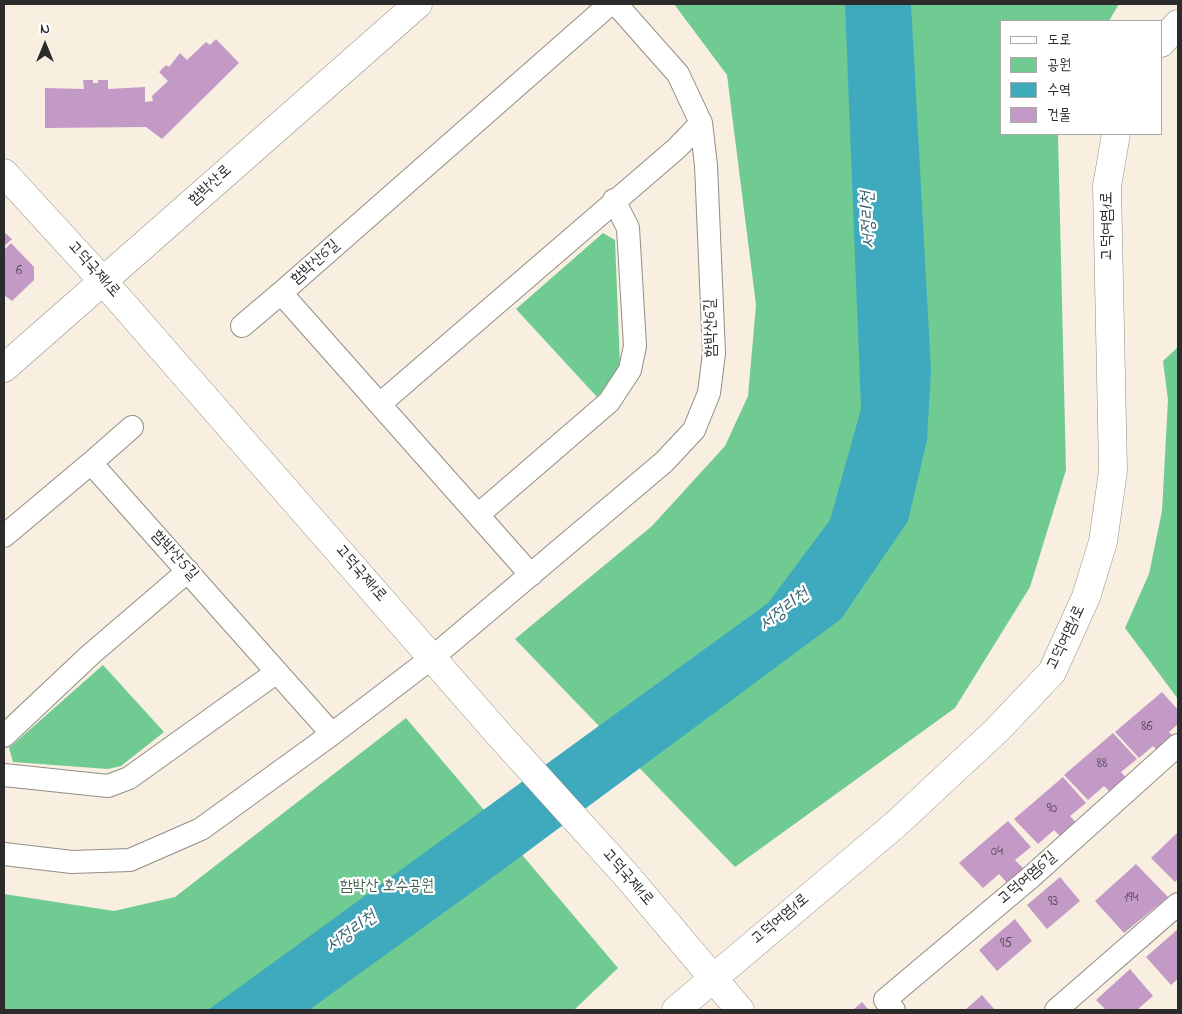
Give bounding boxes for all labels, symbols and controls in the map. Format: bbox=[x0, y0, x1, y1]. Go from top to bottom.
text: N bbox=[40, 19, 50, 40]
north arrow bbox=[20, 20, 70, 70]
legend bbox=[1000, 20, 1162, 135]
text: 도로 bbox=[1047, 29, 1071, 51]
text: 공원 bbox=[1047, 54, 1071, 76]
text: 수역 bbox=[1047, 79, 1071, 101]
text: 건물 bbox=[1047, 104, 1071, 126]
street label: 함박산로 bbox=[185, 162, 237, 210]
water label: 서정리천 bbox=[858, 191, 882, 249]
street label: 고덕여염1로 bbox=[1098, 191, 1118, 261]
street label: 함박산6길 bbox=[288, 237, 344, 289]
street label: 고덕국제1로 bbox=[63, 238, 123, 302]
house number: 6 bbox=[16, 264, 22, 280]
street label: 함박산6길 bbox=[702, 299, 722, 357]
street label: 함박산5길 bbox=[147, 527, 201, 585]
street label: 고덕국제1로 bbox=[330, 541, 390, 607]
water label: 서정리천 bbox=[756, 585, 814, 637]
street label: 고덕여염1로 bbox=[1044, 602, 1090, 674]
house number: 86 bbox=[1141, 720, 1153, 736]
house number: 88 bbox=[1097, 757, 1107, 773]
house number: 90 bbox=[1047, 802, 1057, 818]
street label: 고덕국제1로 bbox=[597, 845, 657, 911]
house number: 04 bbox=[991, 845, 1003, 861]
street label: 고덕여염6길 bbox=[995, 848, 1061, 910]
park label: 함박산 호수공원 bbox=[340, 877, 434, 897]
street label: 고덕여염1로 bbox=[748, 890, 814, 950]
house number: 194 bbox=[1124, 891, 1138, 907]
house number: 93 bbox=[1048, 895, 1058, 911]
water label: 서정리천 bbox=[322, 907, 382, 959]
house number: 95 bbox=[1000, 937, 1012, 953]

